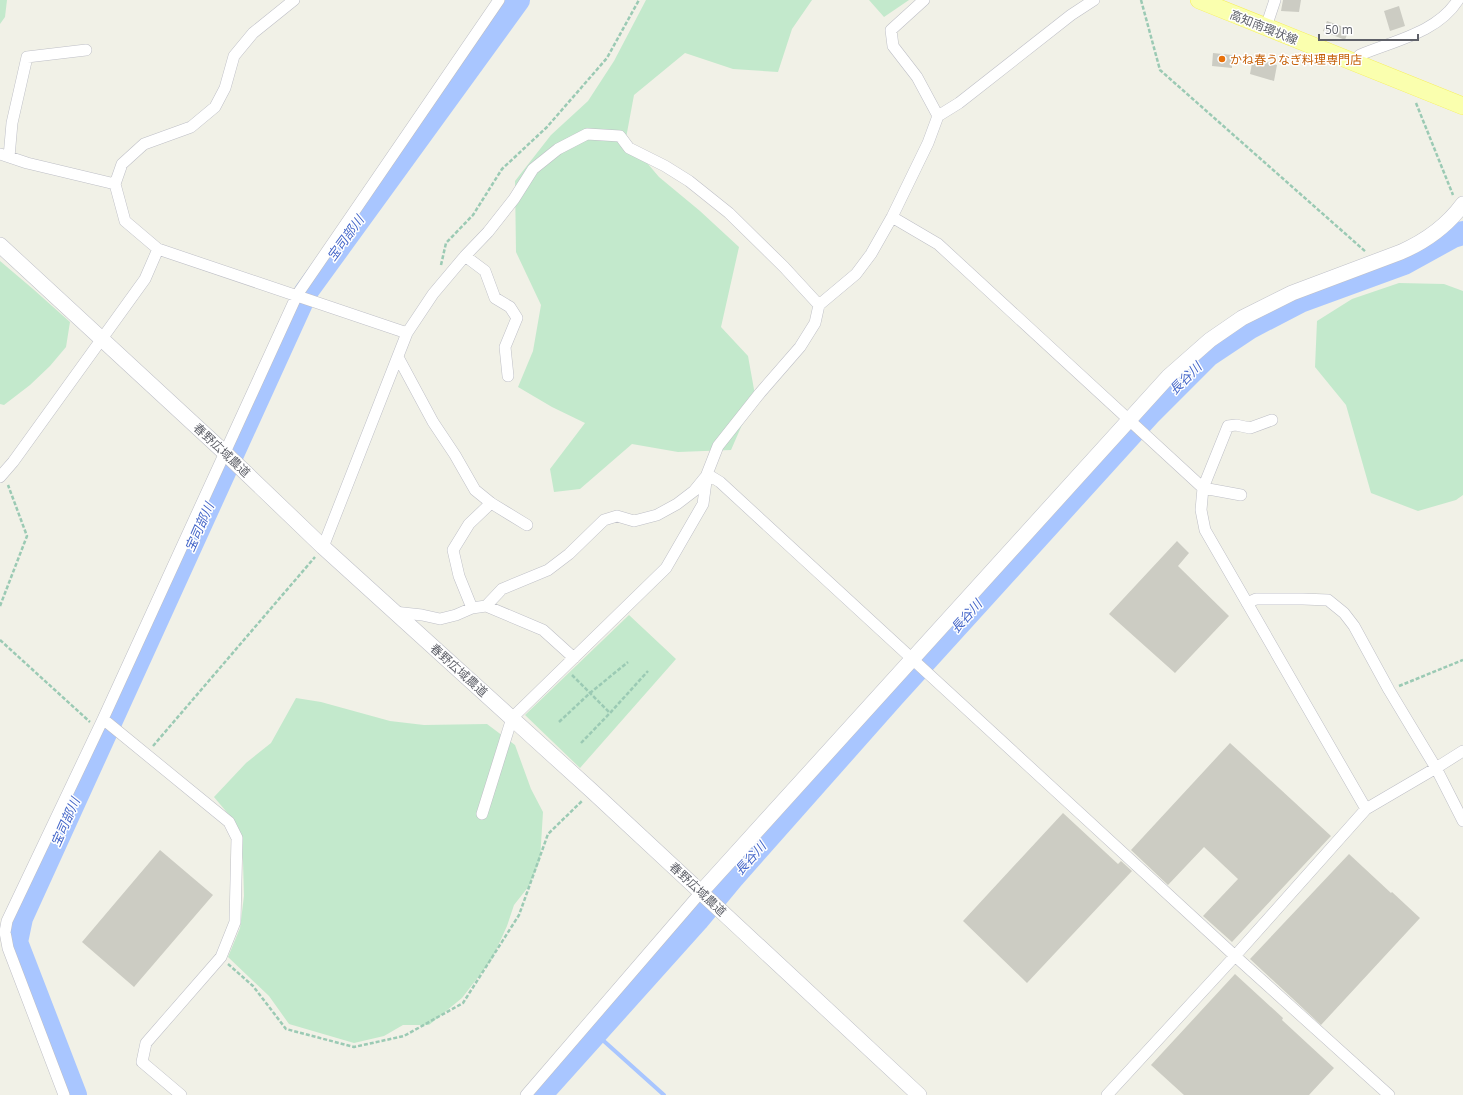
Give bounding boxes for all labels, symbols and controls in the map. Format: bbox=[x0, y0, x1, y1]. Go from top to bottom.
street label: 高知南環状線 bbox=[1227, 6, 1301, 48]
scale bar bbox=[1319, 16, 1418, 42]
text: 50 m bbox=[1325, 21, 1353, 38]
place label: かね春うなぎ料理専門店 bbox=[1230, 51, 1362, 68]
marker: かね春うなぎ料理専門店 bbox=[1217, 54, 1227, 64]
water label: 宝司部川 bbox=[322, 210, 369, 264]
water label: 長谷川 bbox=[1165, 356, 1207, 398]
street label: 春野広域農道 bbox=[190, 419, 254, 481]
water label: 宝司部川 bbox=[180, 498, 219, 554]
water label: 長谷川 bbox=[946, 594, 987, 637]
street label: 春野広域農道 bbox=[427, 640, 491, 700]
water label: 宝司部川 bbox=[46, 793, 85, 849]
water label: 長谷川 bbox=[730, 836, 771, 879]
street label: 春野広域農道 bbox=[666, 858, 730, 920]

